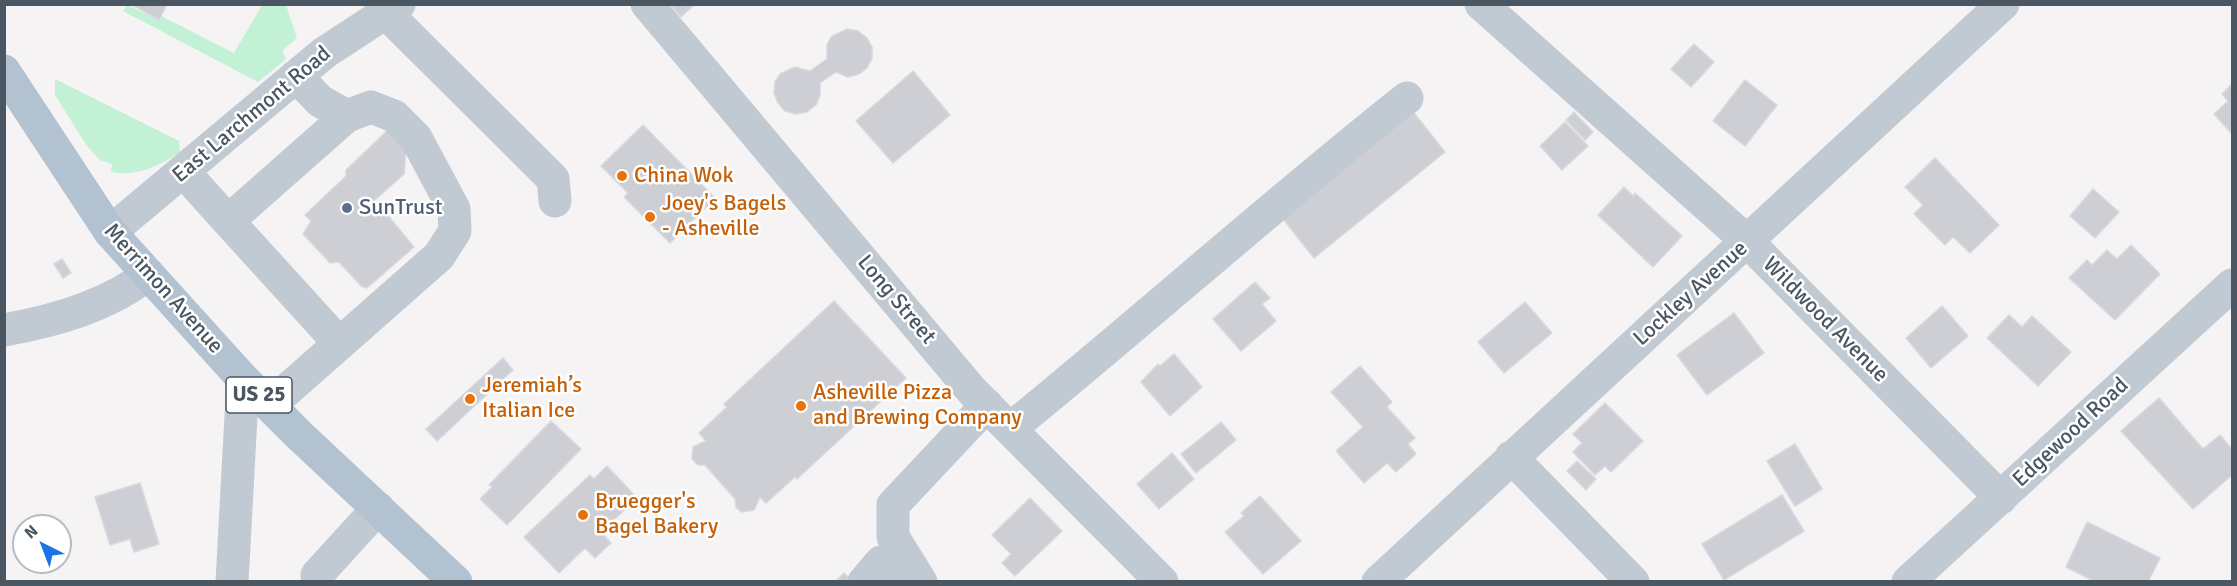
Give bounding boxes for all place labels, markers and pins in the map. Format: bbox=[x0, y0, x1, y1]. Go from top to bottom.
place label: China Wok bbox=[634, 163, 734, 189]
marker: China Wok bbox=[615, 169, 629, 183]
place label: Joey's Bagels - Asheville bbox=[662, 191, 786, 242]
place label: SunTrust bbox=[359, 195, 442, 221]
marker: SunTrust bbox=[340, 201, 354, 215]
marker: Joey's Bagels - Asheville bbox=[643, 210, 657, 224]
place label: Jeremiah’s Italian Ice bbox=[482, 373, 582, 424]
place label: Asheville Pizza and Brewing Company bbox=[813, 380, 1021, 432]
marker: Jeremiah’s Italian Ice bbox=[463, 392, 477, 406]
marker: Asheville Pizza and Brewing Company bbox=[794, 399, 808, 413]
place label: Bruegger's Bagel Bakery bbox=[595, 489, 718, 540]
marker: Bruegger's Bagel Bakery bbox=[576, 508, 590, 522]

